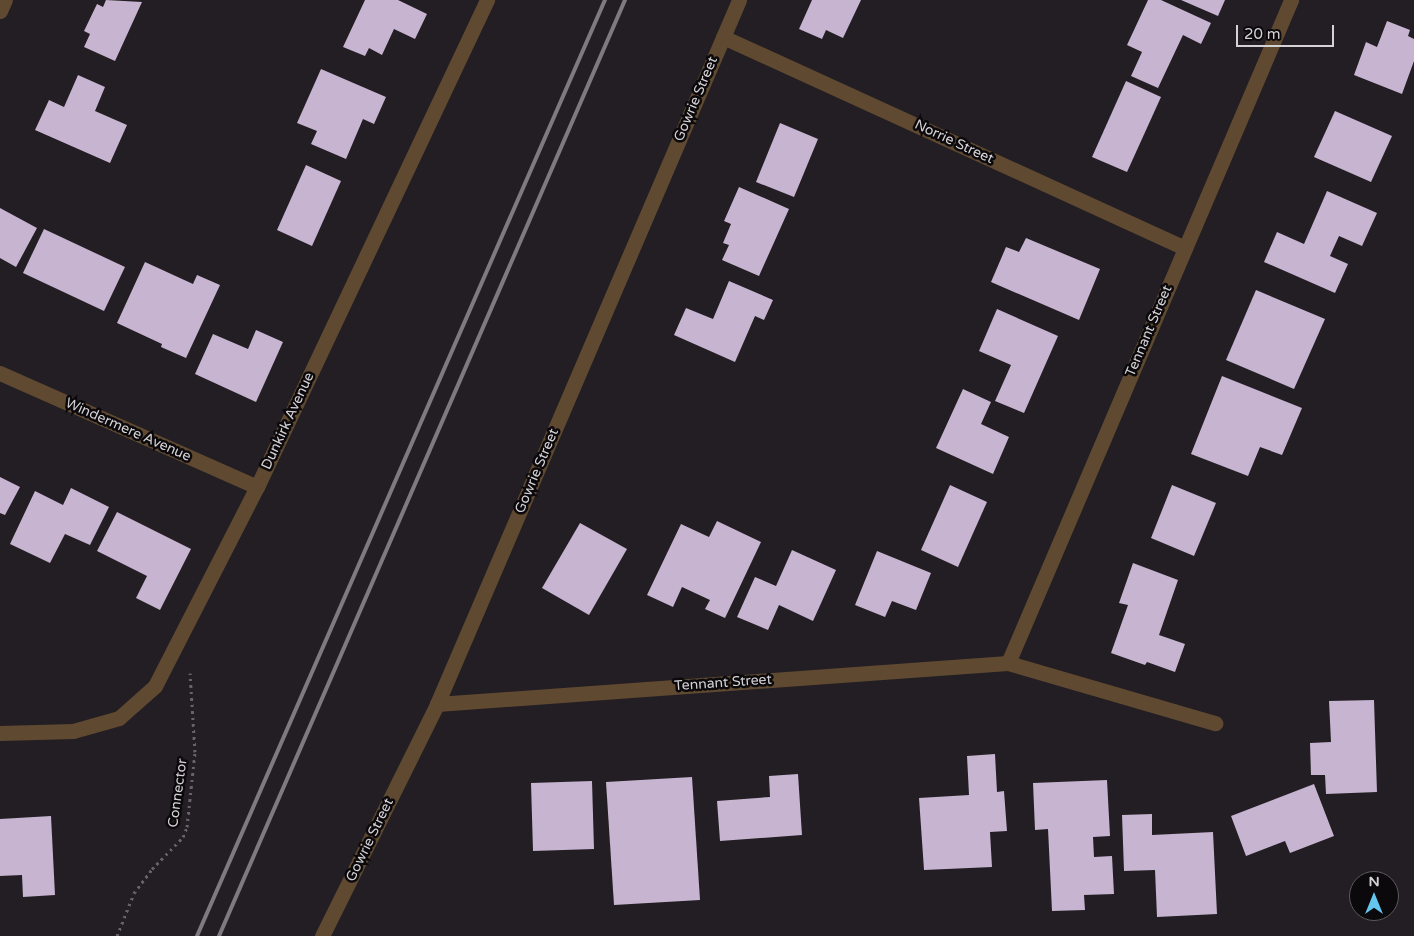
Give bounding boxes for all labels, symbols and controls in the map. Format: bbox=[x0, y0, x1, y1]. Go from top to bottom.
scale bar bbox=[1239, 15, 1336, 47]
text: 20 m bbox=[1244, 25, 1281, 43]
street label: Gowrie Street bbox=[671, 54, 721, 144]
street label: Norrie Street bbox=[912, 116, 996, 168]
street label: Tennant Street bbox=[1122, 283, 1176, 379]
street label: Dunkirk Avenue bbox=[258, 370, 318, 472]
street label: Windermere Avenue bbox=[63, 395, 193, 465]
street label: Gowrie Street bbox=[512, 426, 562, 516]
street label: Tennant Street bbox=[674, 671, 772, 695]
street label: Connector bbox=[165, 757, 191, 829]
street label: Gowrie Street bbox=[343, 796, 397, 884]
north arrow bbox=[1349, 871, 1399, 921]
text: N bbox=[1368, 873, 1380, 890]

